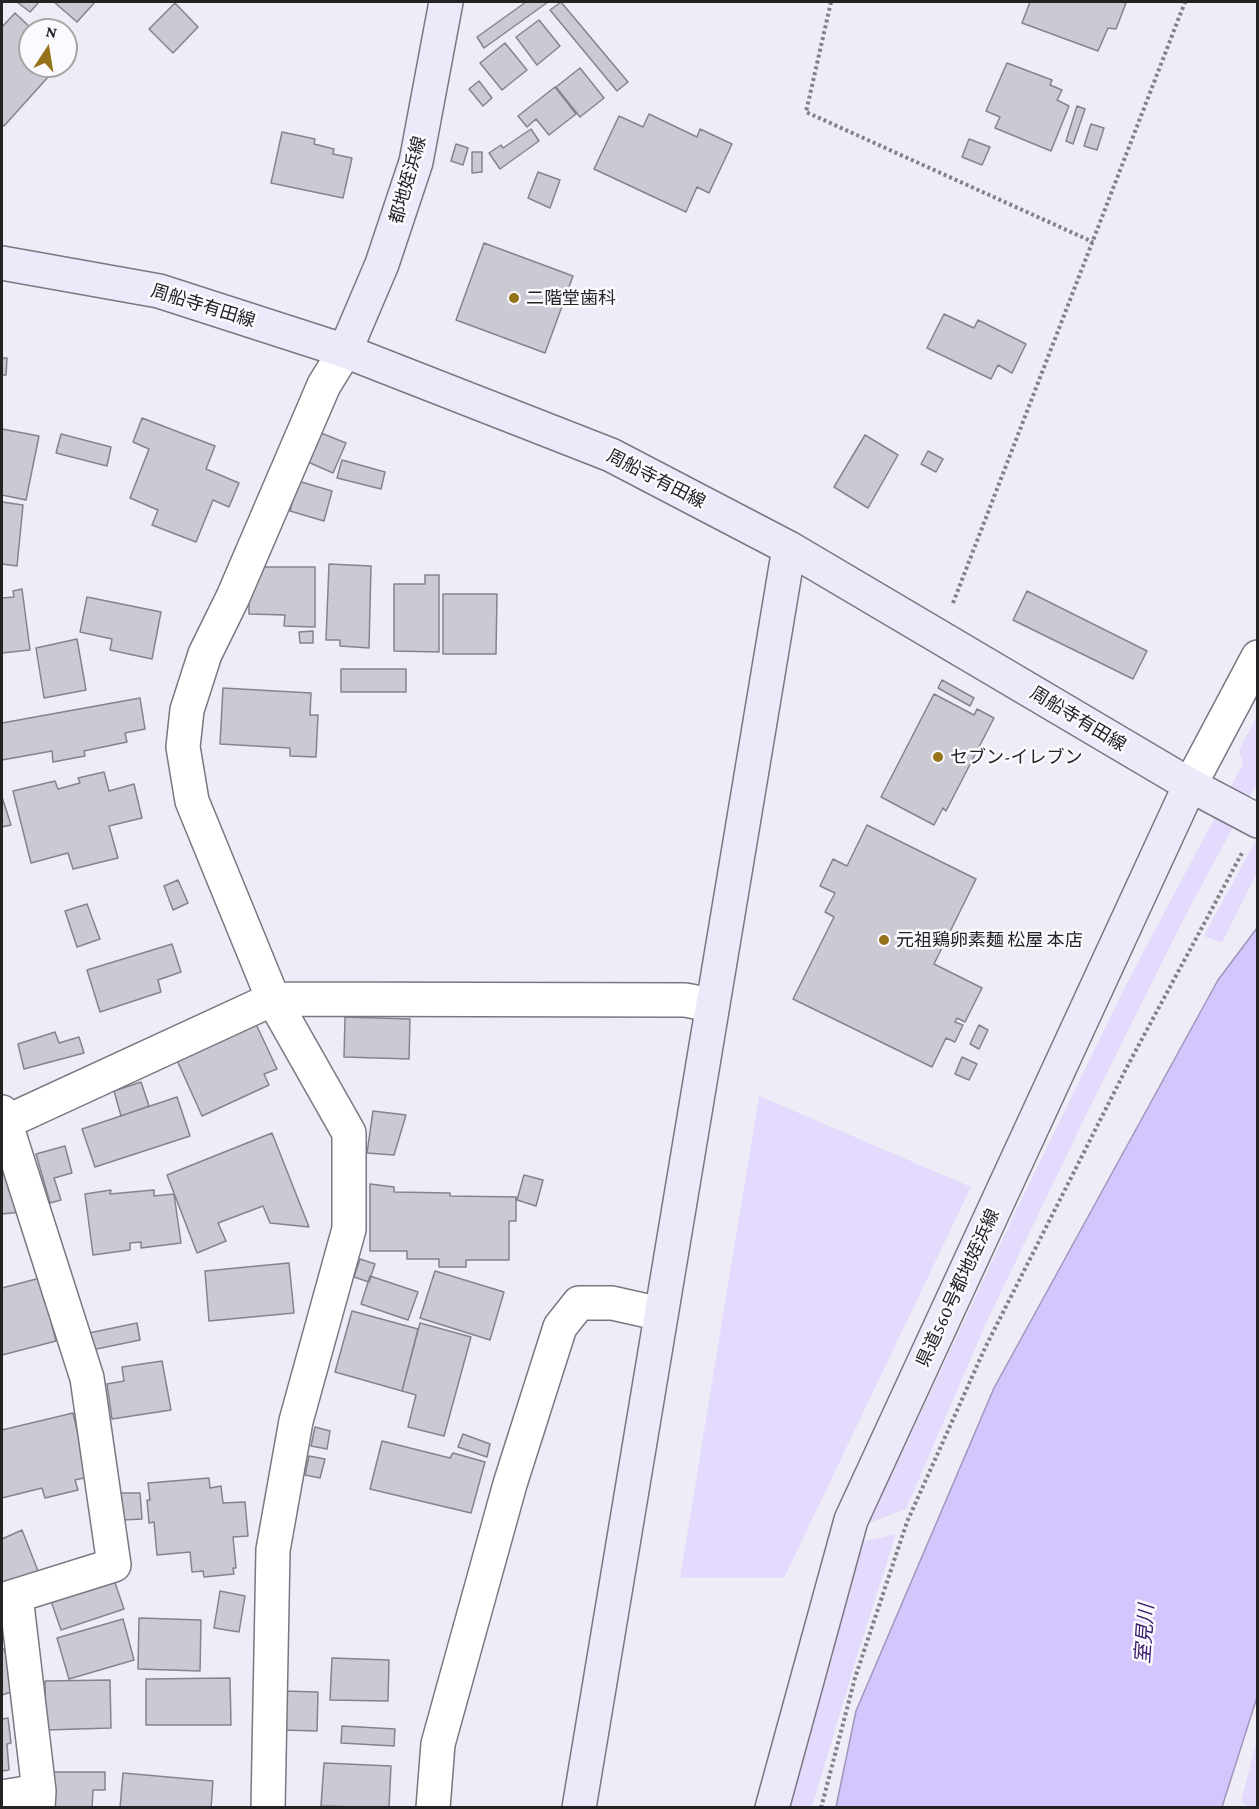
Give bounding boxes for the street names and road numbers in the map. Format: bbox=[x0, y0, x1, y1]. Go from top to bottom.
street label: 都地姪浜線 bbox=[385, 134, 431, 226]
street label: 周船寺有田線 bbox=[148, 280, 258, 332]
street label: 周船寺有田線 bbox=[603, 445, 709, 513]
street label: 周船寺有田線 bbox=[1026, 682, 1130, 756]
street label: 県道560号都地姪浜線 bbox=[912, 1206, 1004, 1370]

